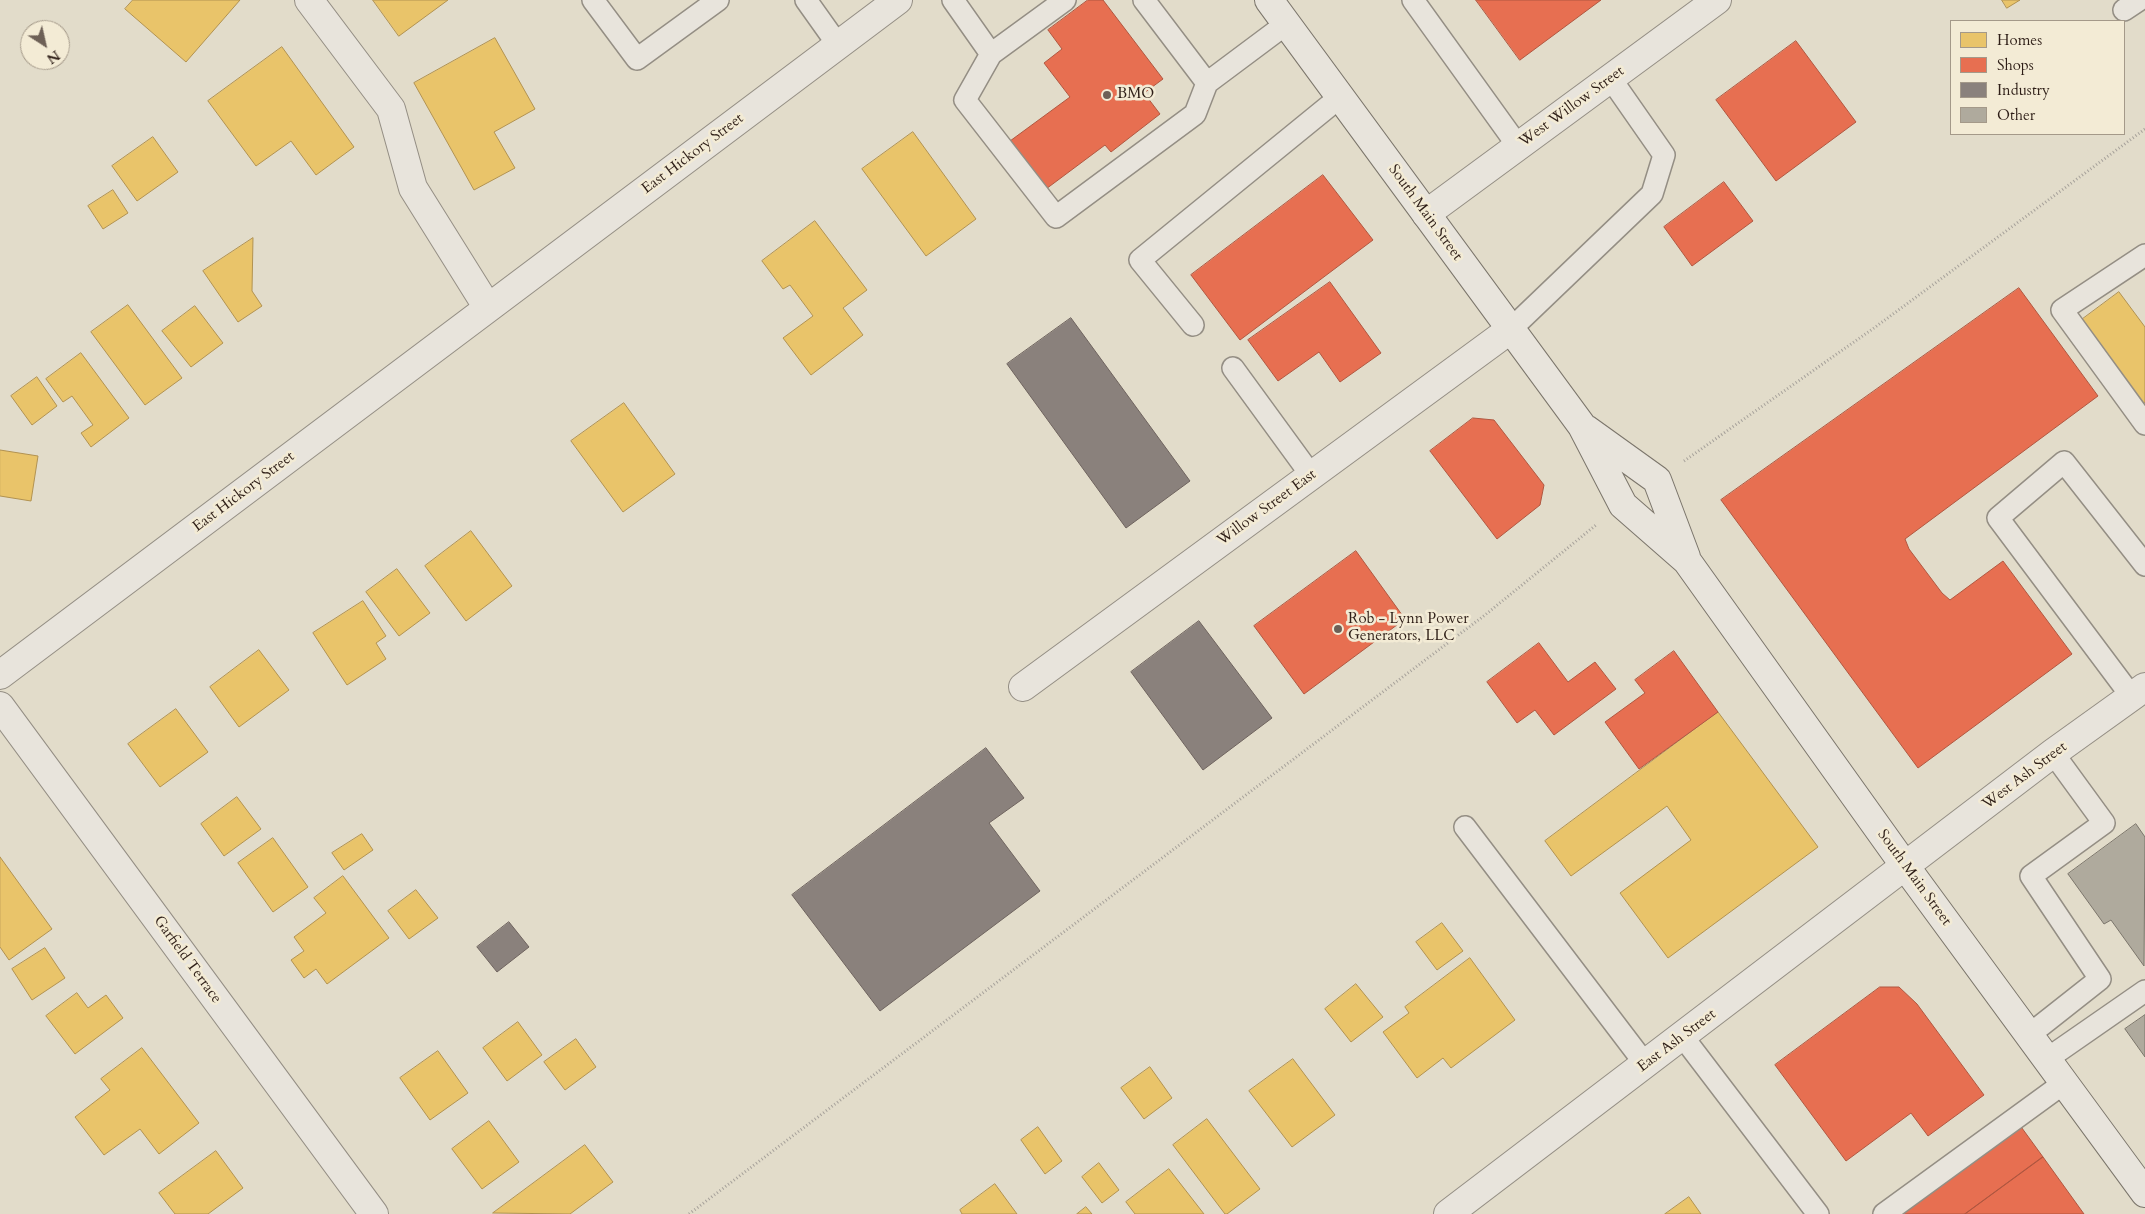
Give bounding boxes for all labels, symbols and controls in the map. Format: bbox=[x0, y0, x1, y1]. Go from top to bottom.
north arrow bbox=[20, 20, 70, 70]
legend bbox=[1950, 20, 2125, 135]
text: Homes bbox=[1997, 30, 2042, 50]
text: N bbox=[43, 46, 64, 68]
text: Shops bbox=[1997, 55, 2034, 75]
street label: West Willow Street bbox=[1516, 63, 1628, 151]
text: Industry bbox=[1997, 80, 2050, 100]
place label: BMO bbox=[1117, 86, 1154, 104]
marker: BMO bbox=[1101, 89, 1113, 101]
text: Other bbox=[1997, 105, 2035, 125]
street label: East Hickory Street bbox=[639, 110, 747, 198]
street label: South Main Street bbox=[1384, 161, 1466, 265]
street label: East Hickory Street bbox=[190, 448, 298, 536]
street label: Willow Street East bbox=[1214, 466, 1320, 550]
place label: Rob - Lynn Power Generators, LLC bbox=[1348, 611, 1469, 646]
marker: Rob - Lynn Power Generators, LLC bbox=[1332, 623, 1344, 635]
street label: West Ash Street bbox=[1979, 738, 2071, 814]
street label: South Main Street bbox=[1873, 826, 1955, 930]
street label: Garfield Terrace bbox=[149, 913, 225, 1007]
street label: East Ash Street bbox=[1634, 1006, 1720, 1076]

